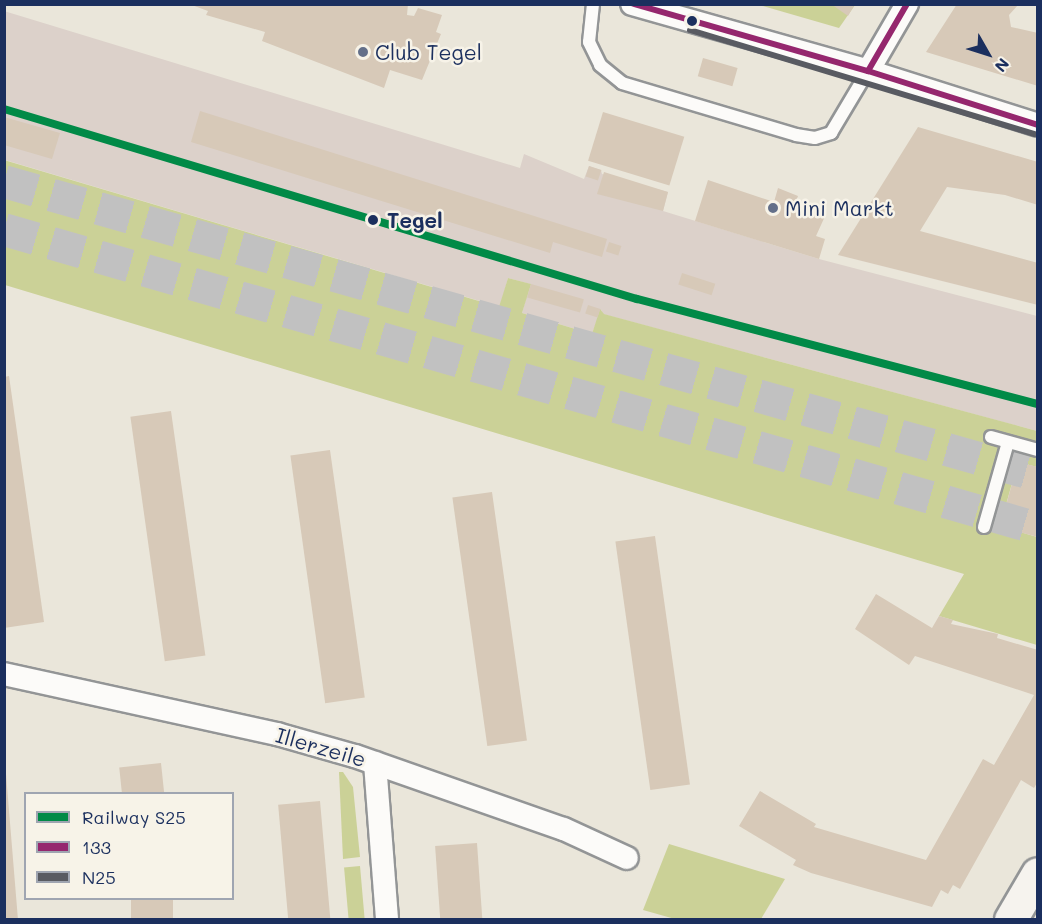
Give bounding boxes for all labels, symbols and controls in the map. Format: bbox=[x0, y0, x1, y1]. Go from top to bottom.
unlabelled marker bbox=[686, 15, 698, 27]
north arrow bbox=[958, 24, 1018, 84]
place label: Club Tegel bbox=[375, 39, 482, 65]
marker: Club Tegel bbox=[356, 45, 370, 59]
text: N bbox=[990, 54, 1014, 77]
place label: Mini Markt bbox=[785, 195, 894, 221]
marker: Mini Markt bbox=[766, 201, 780, 215]
place label: Tegel bbox=[387, 207, 443, 233]
marker: Tegel bbox=[364, 211, 382, 229]
street label: Illerzeile bbox=[273, 722, 369, 772]
legend bbox=[24, 792, 234, 900]
text: Railway S25 bbox=[82, 805, 186, 829]
text: 133 bbox=[82, 835, 111, 859]
text: N25 bbox=[82, 865, 116, 889]

